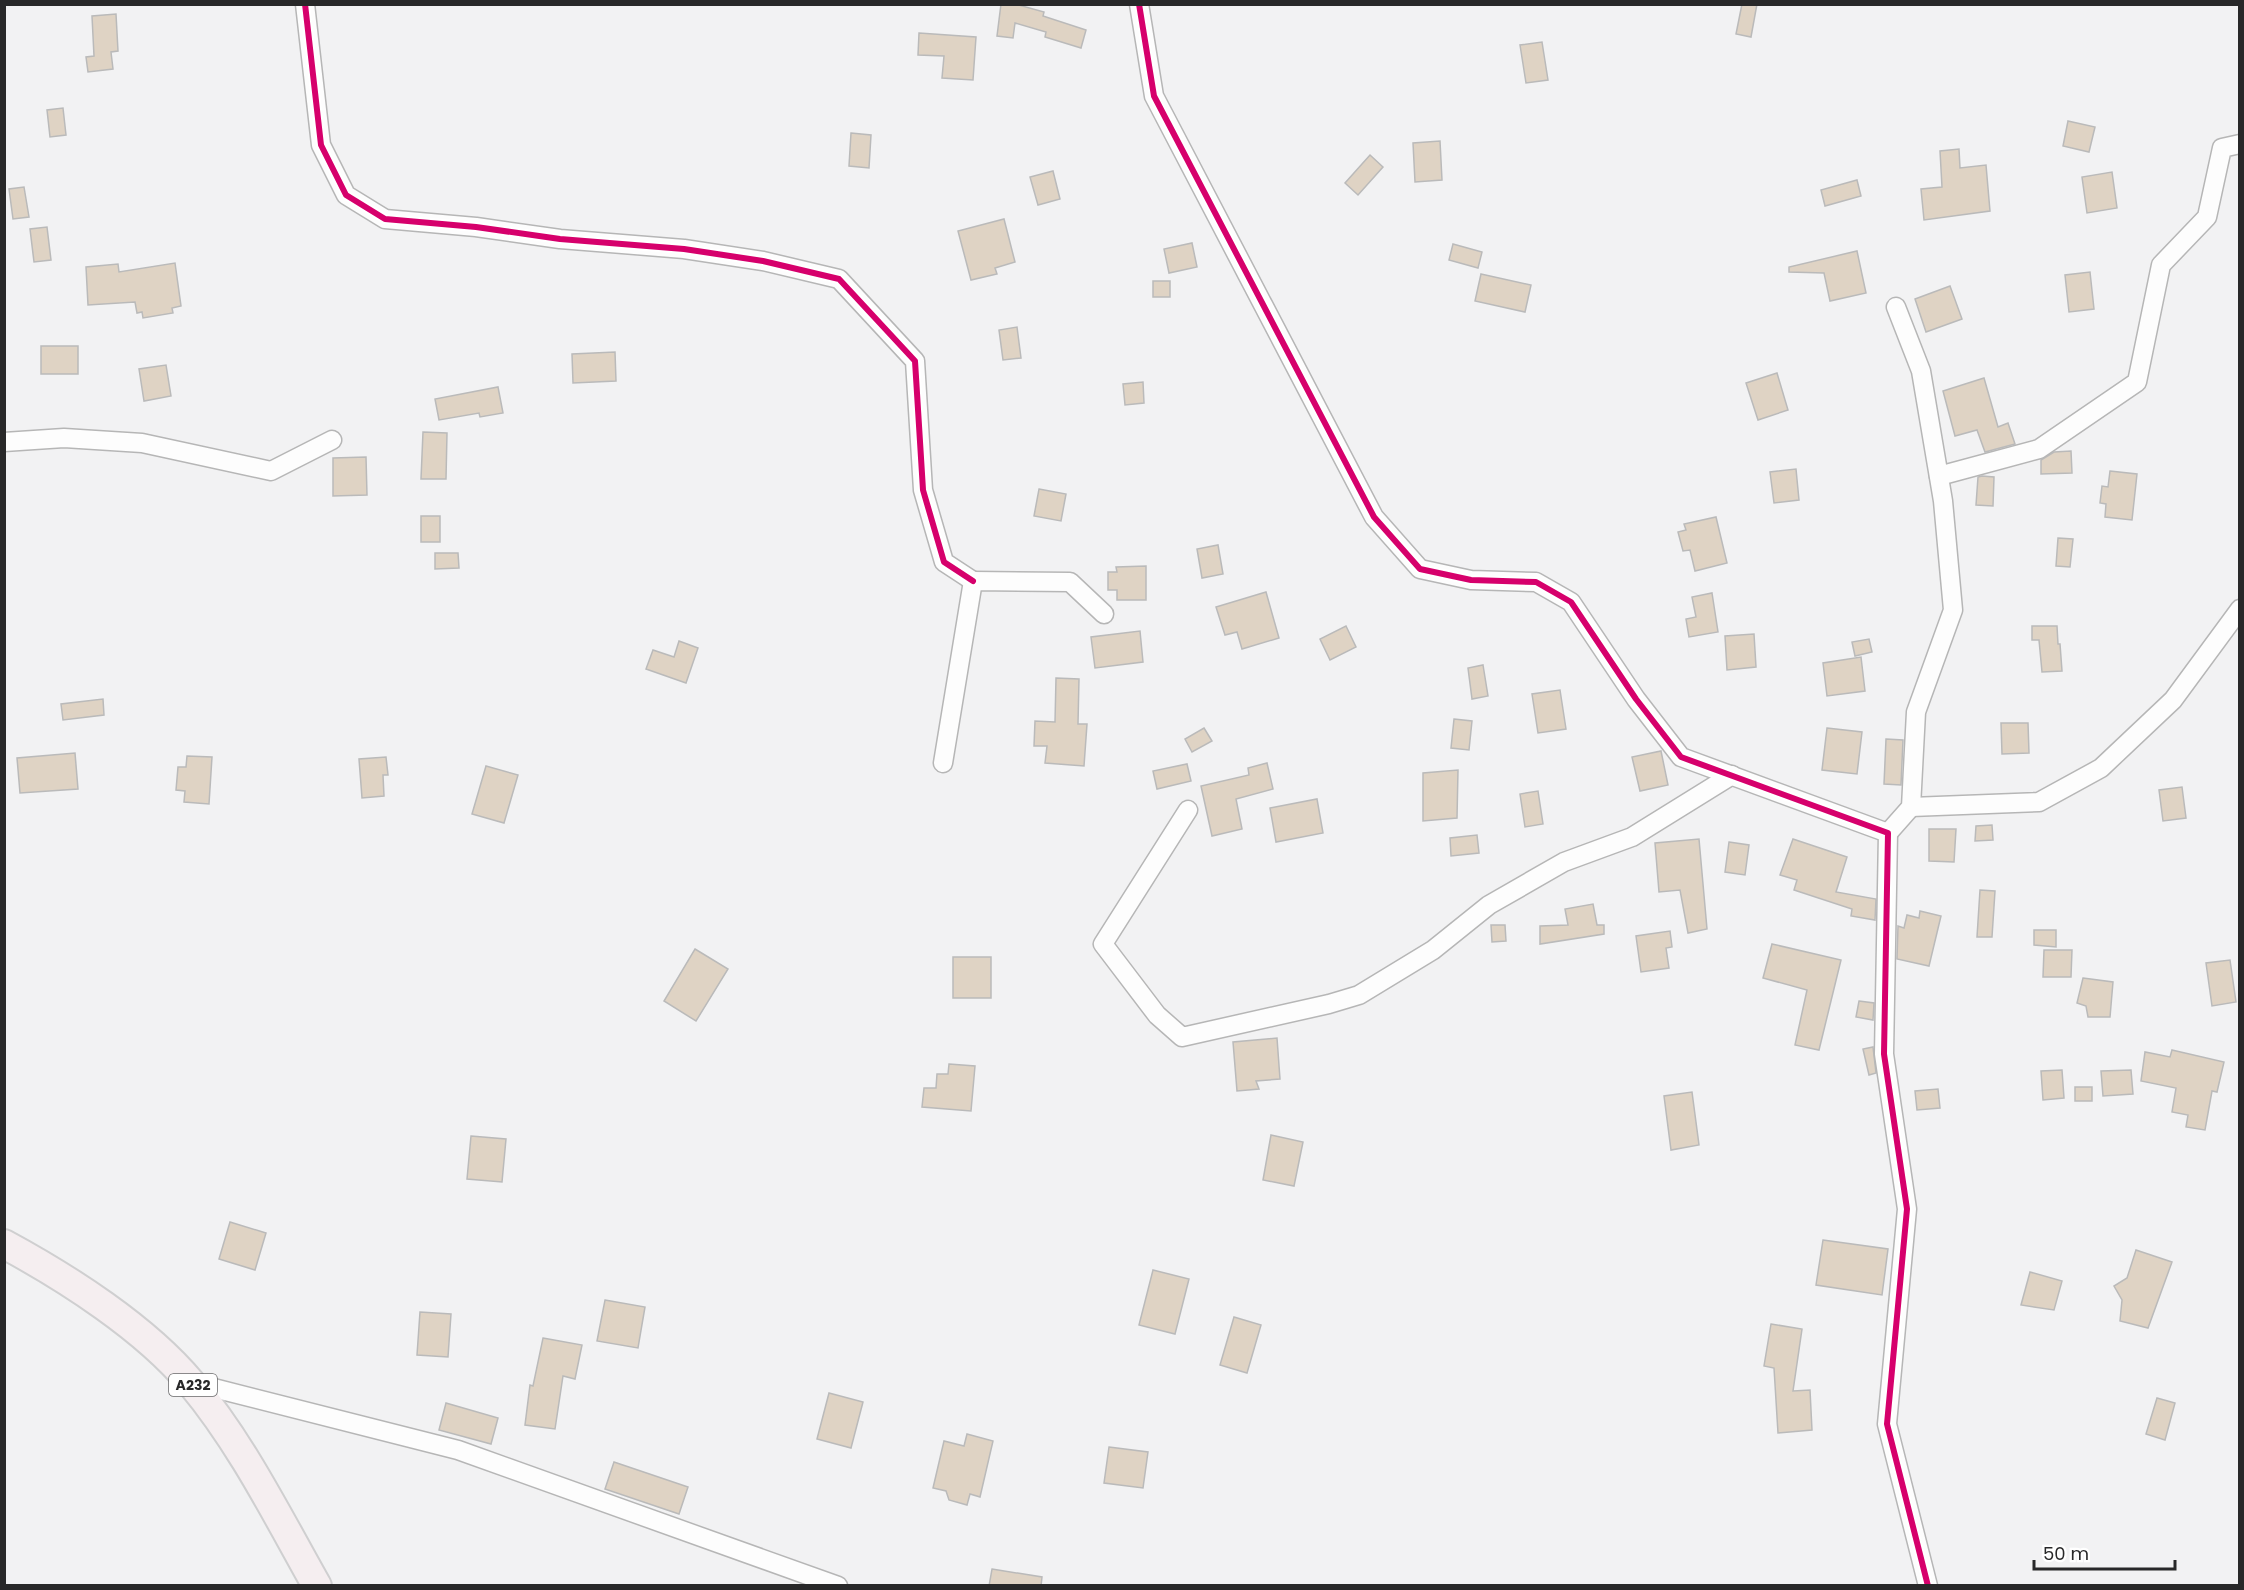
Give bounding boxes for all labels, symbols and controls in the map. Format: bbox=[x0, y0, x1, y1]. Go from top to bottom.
road number: A232 bbox=[169, 1374, 217, 1396]
scale bar bbox=[2034, 1533, 2175, 1571]
text: 50 m bbox=[2043, 1541, 2089, 1566]

